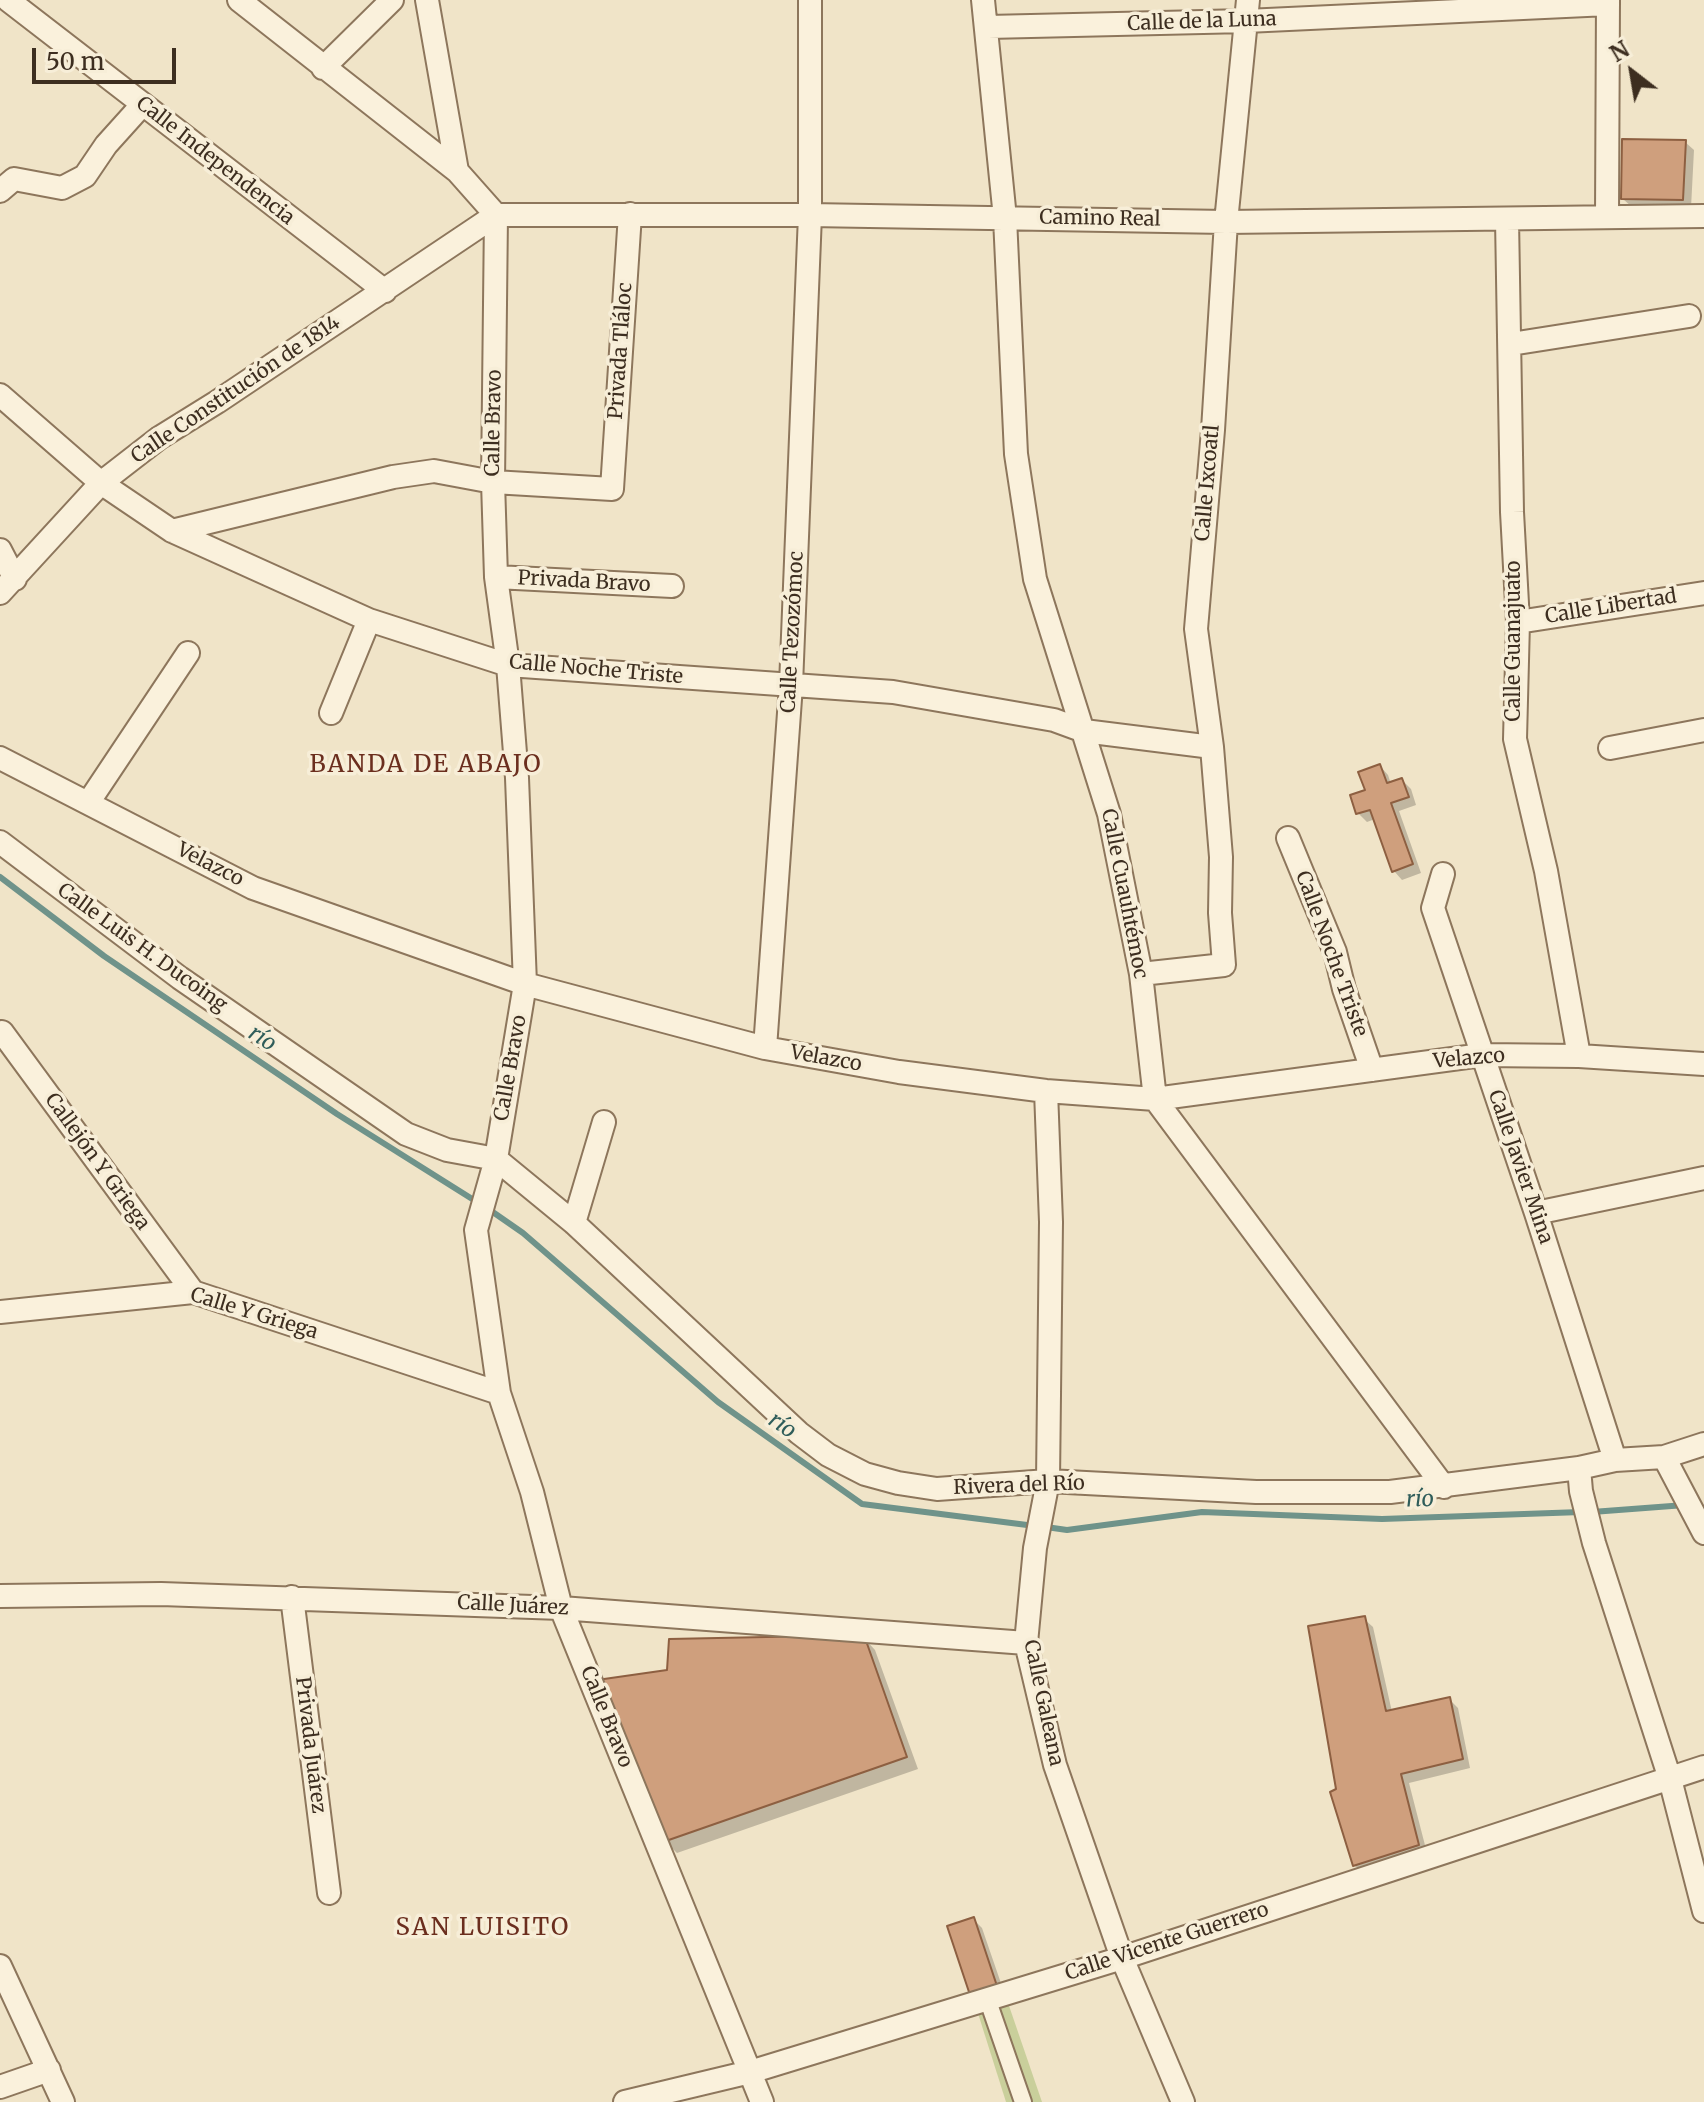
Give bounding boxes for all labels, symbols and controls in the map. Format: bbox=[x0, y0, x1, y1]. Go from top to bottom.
street label: Calle de la Luna bbox=[1127, 7, 1277, 37]
scale bar bbox=[36, 32, 180, 82]
north arrow bbox=[1592, 32, 1672, 112]
text: N bbox=[1605, 35, 1634, 68]
text: 50 m bbox=[46, 46, 105, 77]
street label: Calle Independencia bbox=[131, 92, 299, 230]
street label: Camino Real bbox=[1039, 206, 1161, 232]
street label: Privada Tláloc bbox=[604, 282, 638, 420]
street label: Calle Constitución de 1814 bbox=[127, 311, 345, 469]
street label: Calle Bravo bbox=[481, 369, 507, 477]
street label: Calle Ixcoatl bbox=[1191, 424, 1225, 542]
street label: Calle Tezozómoc bbox=[777, 550, 809, 714]
street label: Calle Guanajuato bbox=[1502, 560, 1526, 722]
street label: Privada Bravo bbox=[517, 567, 651, 597]
street label: Calle Libertad bbox=[1543, 585, 1679, 629]
street label: Calle Noche Triste bbox=[508, 650, 684, 690]
district label: BANDA DE ABAJO bbox=[309, 751, 543, 779]
street label: Calle Cuauhtémoc bbox=[1096, 807, 1152, 981]
street label: Velazco bbox=[173, 838, 247, 892]
street label: Calle Noche Triste bbox=[1290, 868, 1372, 1040]
street label: Calle Luis H. Ducoing bbox=[53, 878, 231, 1018]
street label: Calle Bravo bbox=[490, 1013, 532, 1123]
water label: río bbox=[243, 1020, 281, 1058]
street label: Velazco bbox=[789, 1041, 863, 1077]
street label: Velazco bbox=[1432, 1044, 1506, 1074]
street label: Calle Javier Mina bbox=[1482, 1087, 1558, 1247]
street label: Callejón Y Griega bbox=[39, 1089, 155, 1235]
street label: Calle Y Griega bbox=[187, 1283, 321, 1345]
water label: río bbox=[763, 1407, 801, 1445]
street label: Rivera del Río bbox=[953, 1472, 1085, 1500]
water label: río bbox=[1406, 1487, 1434, 1513]
street label: Calle Juárez bbox=[457, 1591, 569, 1621]
street label: Calle Galeana bbox=[1018, 1638, 1068, 1768]
street label: Calle Bravo bbox=[575, 1663, 637, 1771]
street label: Privada Juárez bbox=[290, 1675, 330, 1815]
street label: Calle Vicente Guerrero bbox=[1062, 1898, 1272, 1986]
district label: SAN LUISITO bbox=[396, 1914, 570, 1942]

